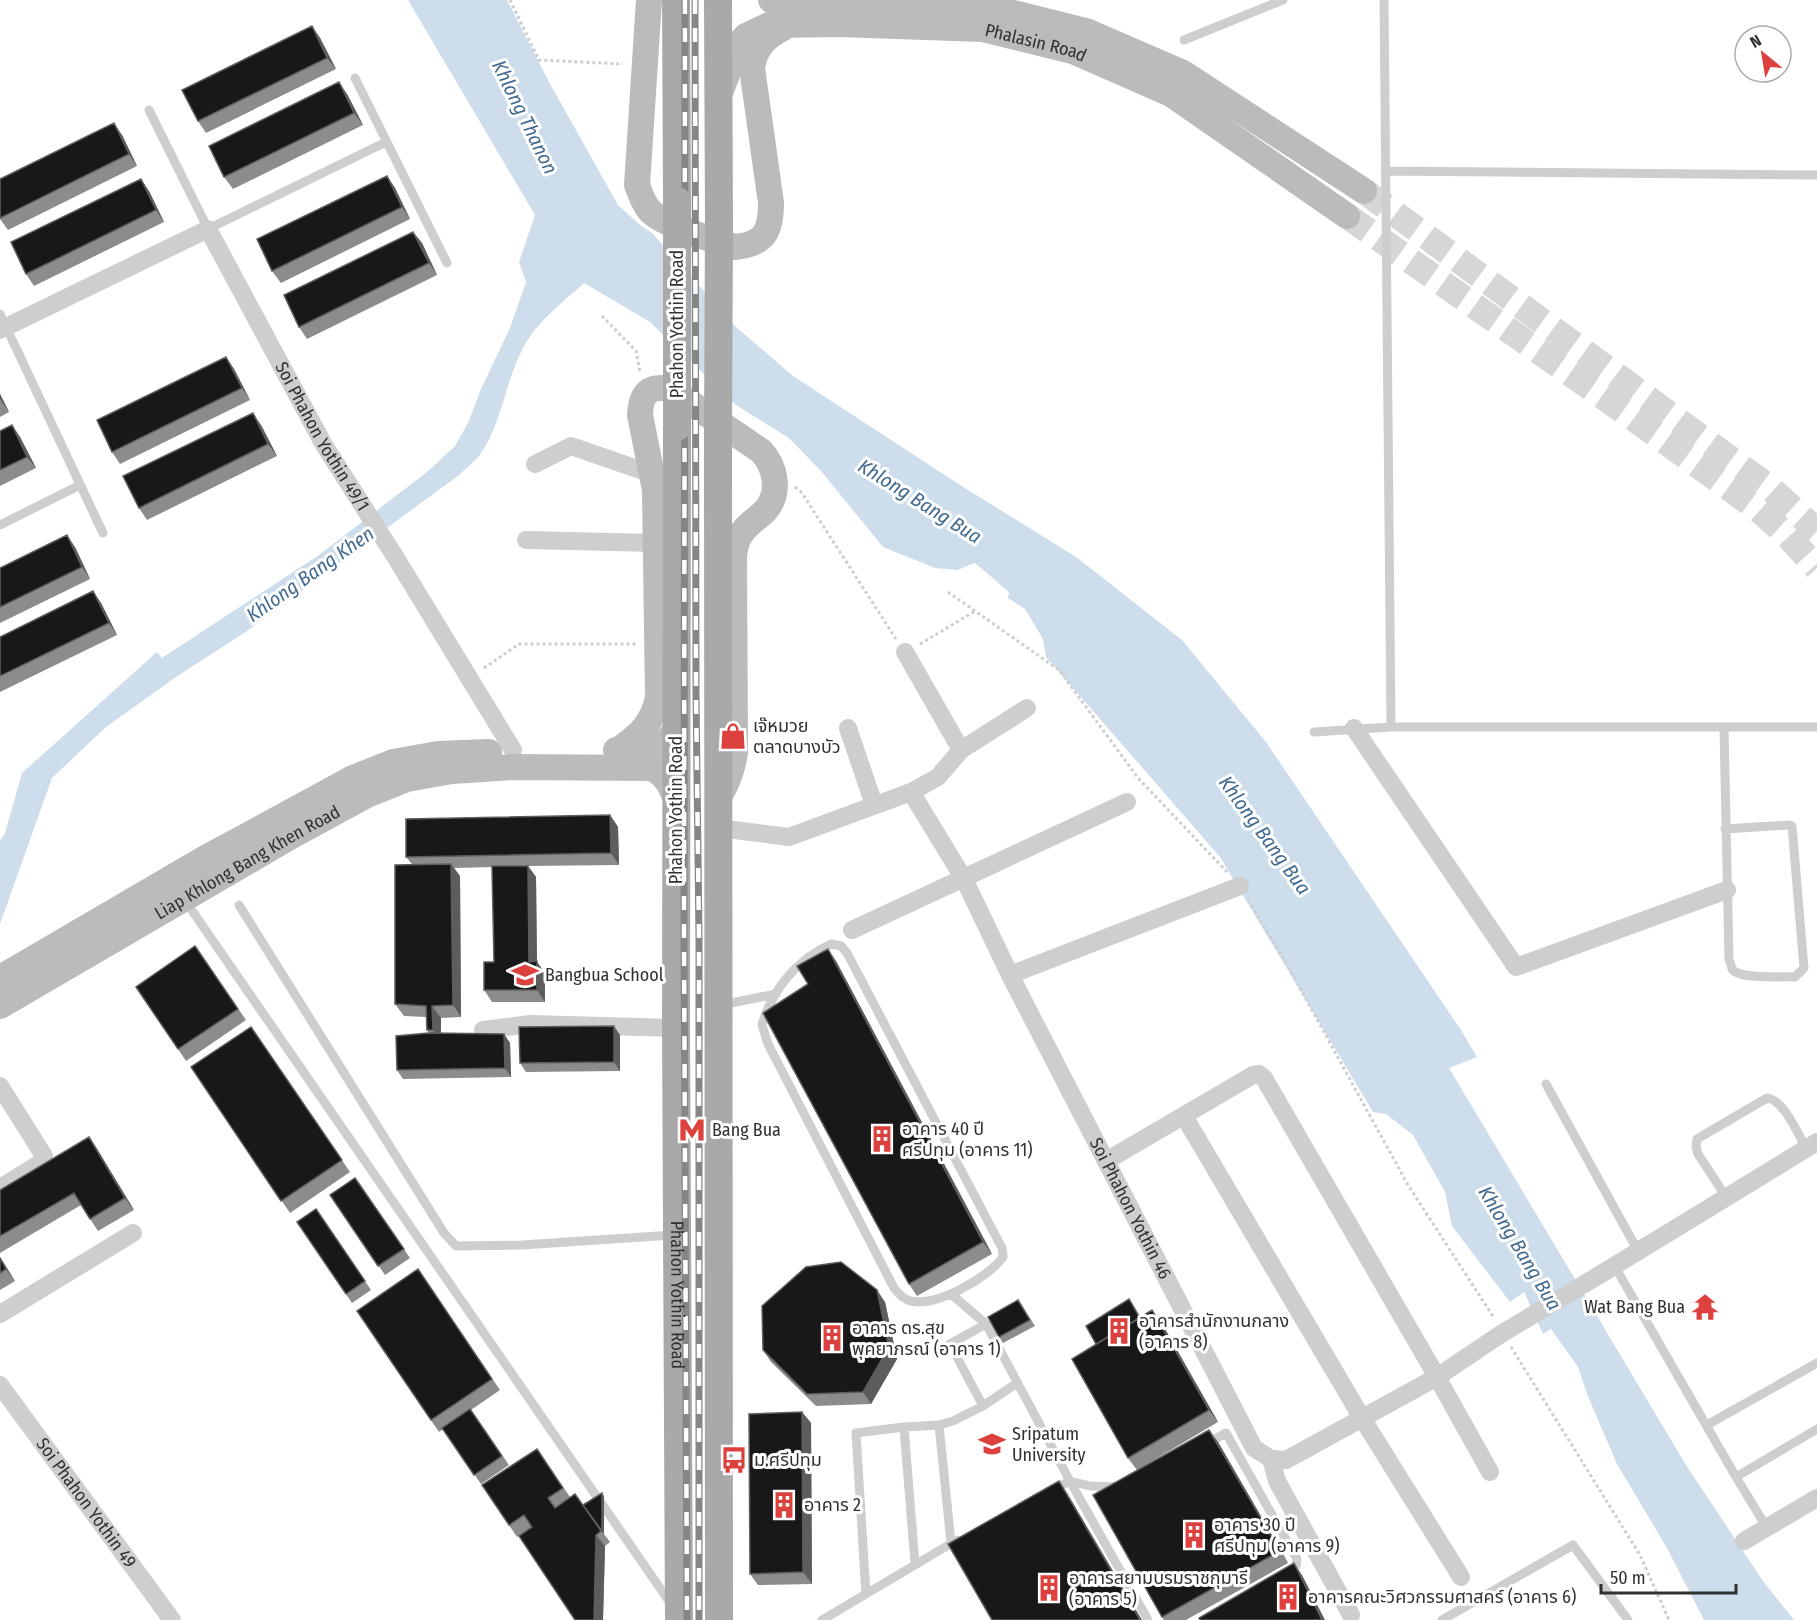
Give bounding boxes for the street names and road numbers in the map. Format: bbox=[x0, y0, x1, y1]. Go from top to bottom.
street label: Phalasin Road bbox=[983, 19, 1090, 67]
street label: Phahon Yothin Road bbox=[666, 250, 688, 398]
street label: Soi Phahon Yothin 49/1 bbox=[270, 358, 374, 515]
street label: Phahon Yothin Road bbox=[665, 736, 687, 884]
street label: Liap Khlong Bang Khen Road bbox=[151, 801, 344, 924]
street label: Soi Phahon Yothin 46 bbox=[1085, 1134, 1176, 1283]
street label: Phahon Yothin Road bbox=[666, 1221, 689, 1369]
street label: Soi Phahon Yothin 49 bbox=[31, 1434, 141, 1572]

